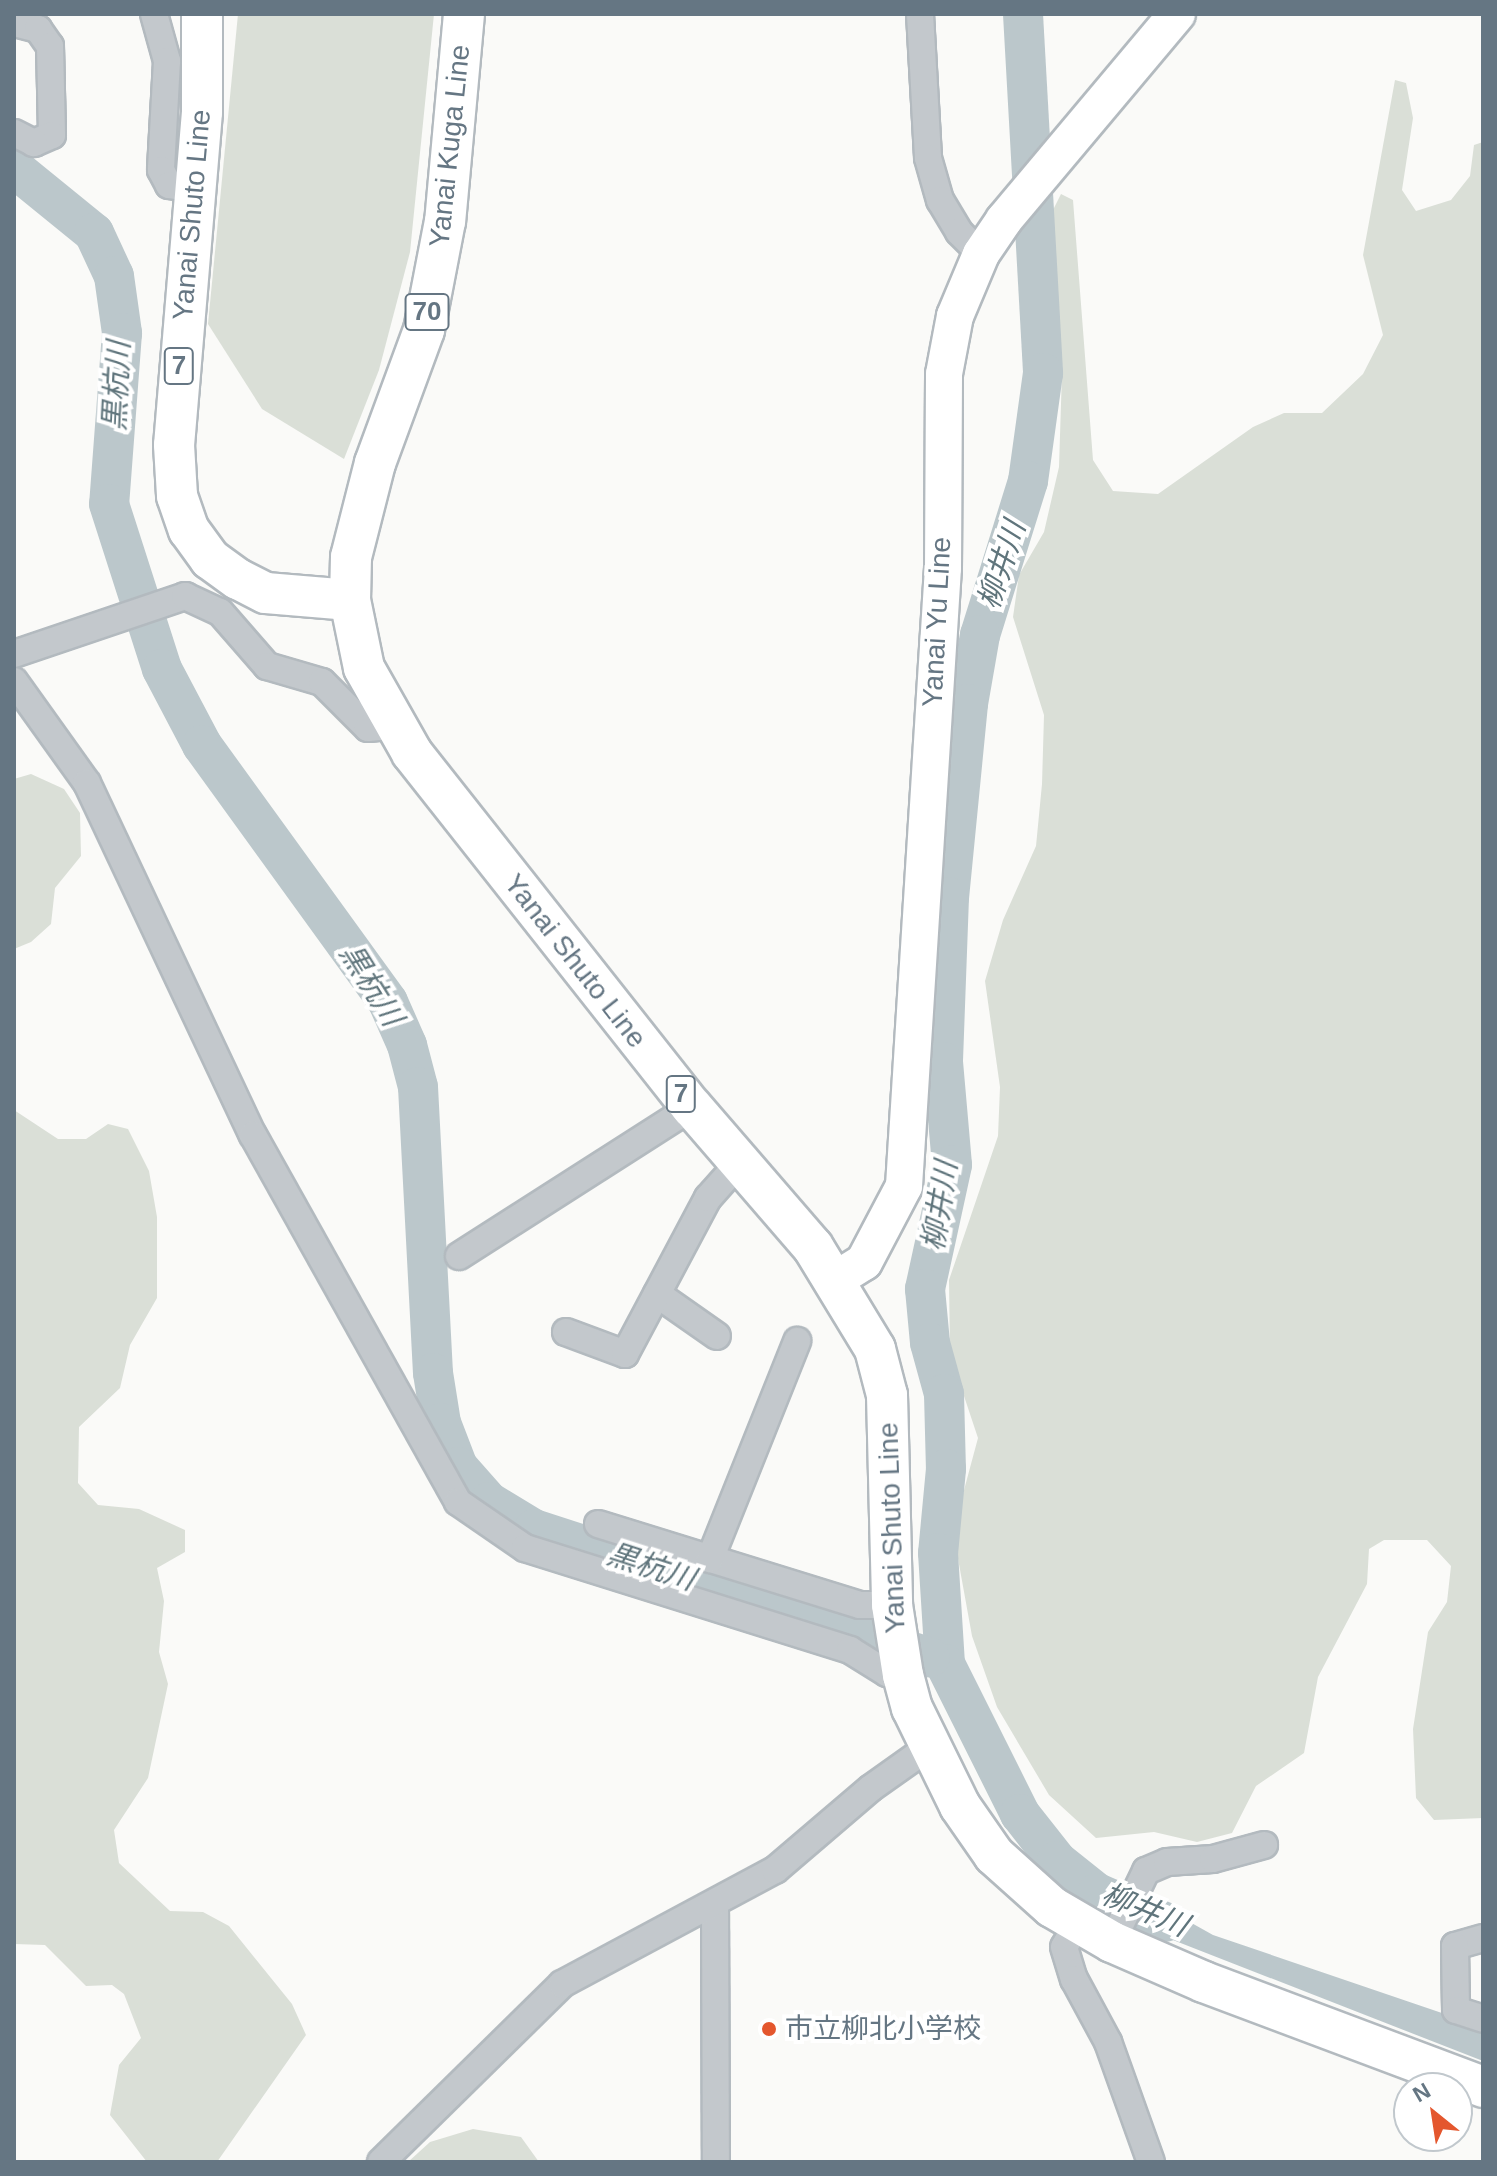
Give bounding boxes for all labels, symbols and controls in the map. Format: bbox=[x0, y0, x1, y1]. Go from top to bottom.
street label: Yanai Kuga Line bbox=[423, 43, 477, 249]
street label: Yanai Shuto Line bbox=[166, 108, 218, 322]
road number: 70 bbox=[403, 290, 451, 334]
water label: 黒杭川 bbox=[97, 340, 137, 432]
road number: 7 bbox=[163, 344, 195, 388]
water label: 柳井川 bbox=[971, 517, 1033, 613]
street label: Yanai Yu Line bbox=[916, 536, 958, 708]
street label: Yanai Shuto Line bbox=[497, 867, 653, 1055]
water label: 黒杭川 bbox=[332, 937, 410, 1033]
road number: 7 bbox=[665, 1072, 697, 1116]
water label: 柳井川 bbox=[915, 1159, 965, 1253]
street label: Yanai Shuto Line bbox=[872, 1422, 912, 1634]
water label: 黒杭川 bbox=[603, 1536, 699, 1598]
water label: 柳井川 bbox=[1097, 1876, 1193, 1944]
place label: 市立柳北小学校 bbox=[785, 2012, 981, 2046]
marker: 市立柳北小学校 bbox=[760, 2020, 778, 2038]
north arrow bbox=[1393, 2072, 1473, 2152]
text: N bbox=[1409, 2078, 1435, 2107]

